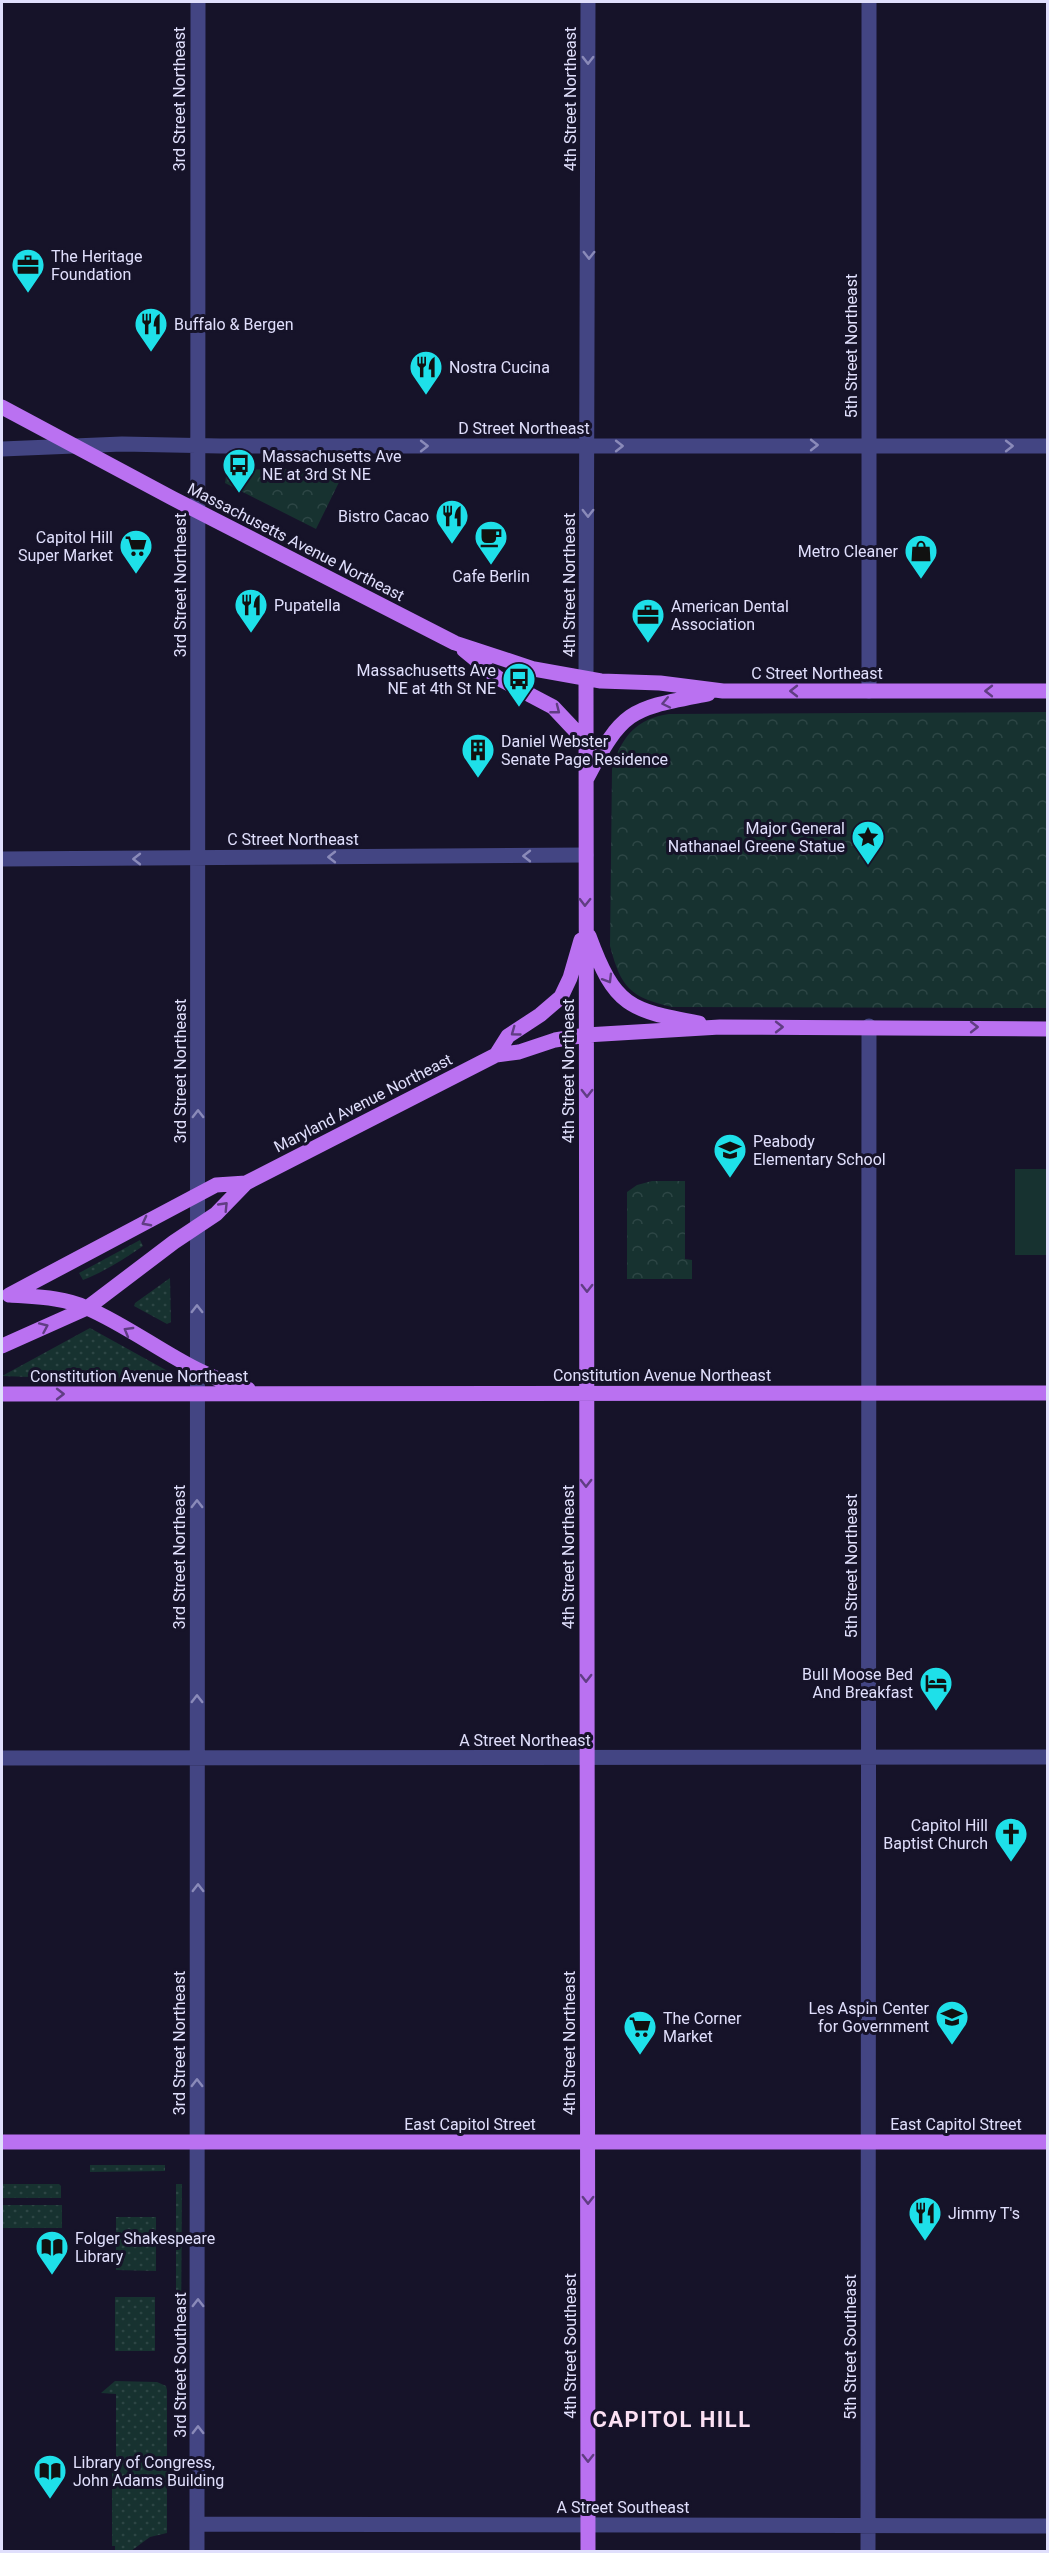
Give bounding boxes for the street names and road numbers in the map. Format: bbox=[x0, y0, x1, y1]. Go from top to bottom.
street label: 3rd Street Northeast bbox=[170, 27, 189, 171]
street label: 4th Street Northeast bbox=[561, 27, 580, 171]
street label: 5th Street Northeast bbox=[842, 274, 861, 418]
street label: D Street Northeast bbox=[458, 419, 590, 438]
street label: Massachusetts Avenue Northeast bbox=[184, 479, 408, 605]
street label: 3rd Street Northeast bbox=[171, 513, 190, 657]
street label: 4th Street Northeast bbox=[560, 513, 579, 657]
street label: C Street Northeast bbox=[751, 664, 883, 683]
street label: C Street Northeast bbox=[227, 830, 359, 849]
street label: 3rd Street Northeast bbox=[171, 999, 190, 1143]
street label: 4th Street Northeast bbox=[559, 999, 578, 1143]
street label: Maryland Avenue Northeast bbox=[271, 1050, 455, 1156]
street label: Constitution Avenue Northeast bbox=[553, 1366, 771, 1385]
street label: Constitution Avenue Northeast bbox=[30, 1367, 248, 1386]
street label: 3rd Street Northeast bbox=[170, 1485, 189, 1629]
street label: 4th Street Northeast bbox=[559, 1485, 578, 1629]
street label: 5th Street Northeast bbox=[842, 1494, 861, 1638]
street label: A Street Northeast bbox=[459, 1731, 591, 1750]
street label: 3rd Street Northeast bbox=[170, 1971, 189, 2115]
street label: 4th Street Northeast bbox=[560, 1971, 579, 2115]
street label: East Capitol Street bbox=[404, 2115, 536, 2134]
street label: East Capitol Street bbox=[890, 2115, 1022, 2134]
street label: 4th Street Southeast bbox=[561, 2273, 580, 2419]
street label: 5th Street Southeast bbox=[841, 2274, 860, 2420]
street label: 3rd Street Southeast bbox=[171, 2292, 190, 2438]
street label: A Street Southeast bbox=[557, 2498, 689, 2517]

